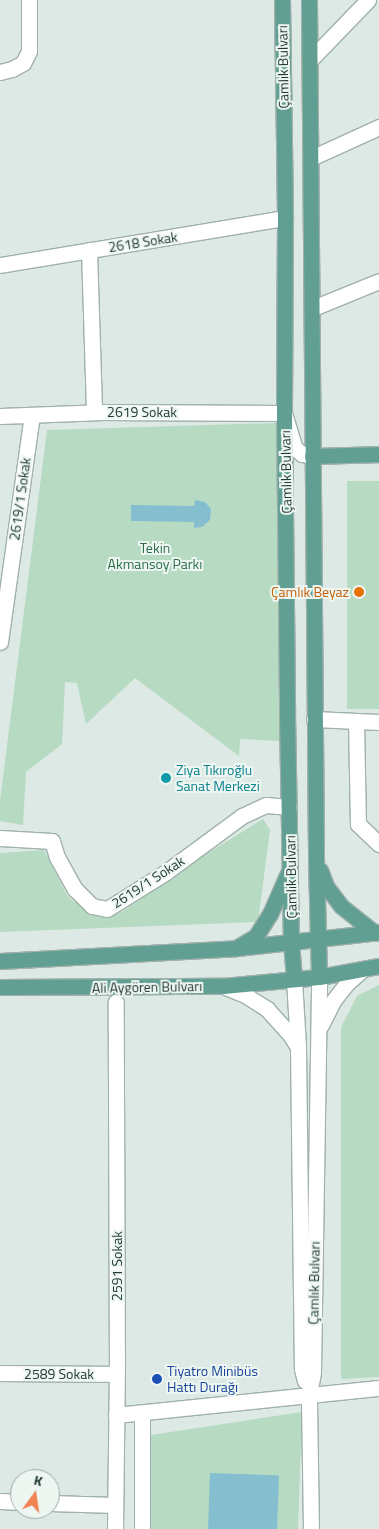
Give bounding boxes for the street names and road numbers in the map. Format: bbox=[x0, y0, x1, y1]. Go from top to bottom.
street label: Çamlık Bulvarı bbox=[274, 25, 292, 109]
street label: 2618 Sokak bbox=[107, 228, 179, 256]
street label: 2619 Sokak bbox=[107, 404, 177, 420]
street label: Çamlık Bulvarı bbox=[277, 430, 295, 514]
street label: 2619/1 Sokak bbox=[6, 457, 34, 541]
street label: Çamlık Bulvarı bbox=[282, 835, 300, 919]
street label: 2619/1 Sokak bbox=[108, 852, 188, 912]
street label: Ali Aygören Bulvarı bbox=[92, 978, 202, 996]
street label: 2591 Sokak bbox=[109, 1231, 125, 1301]
street label: Çamlık Bulvarı bbox=[305, 1241, 323, 1325]
street label: 2589 Sokak bbox=[24, 1366, 94, 1382]

